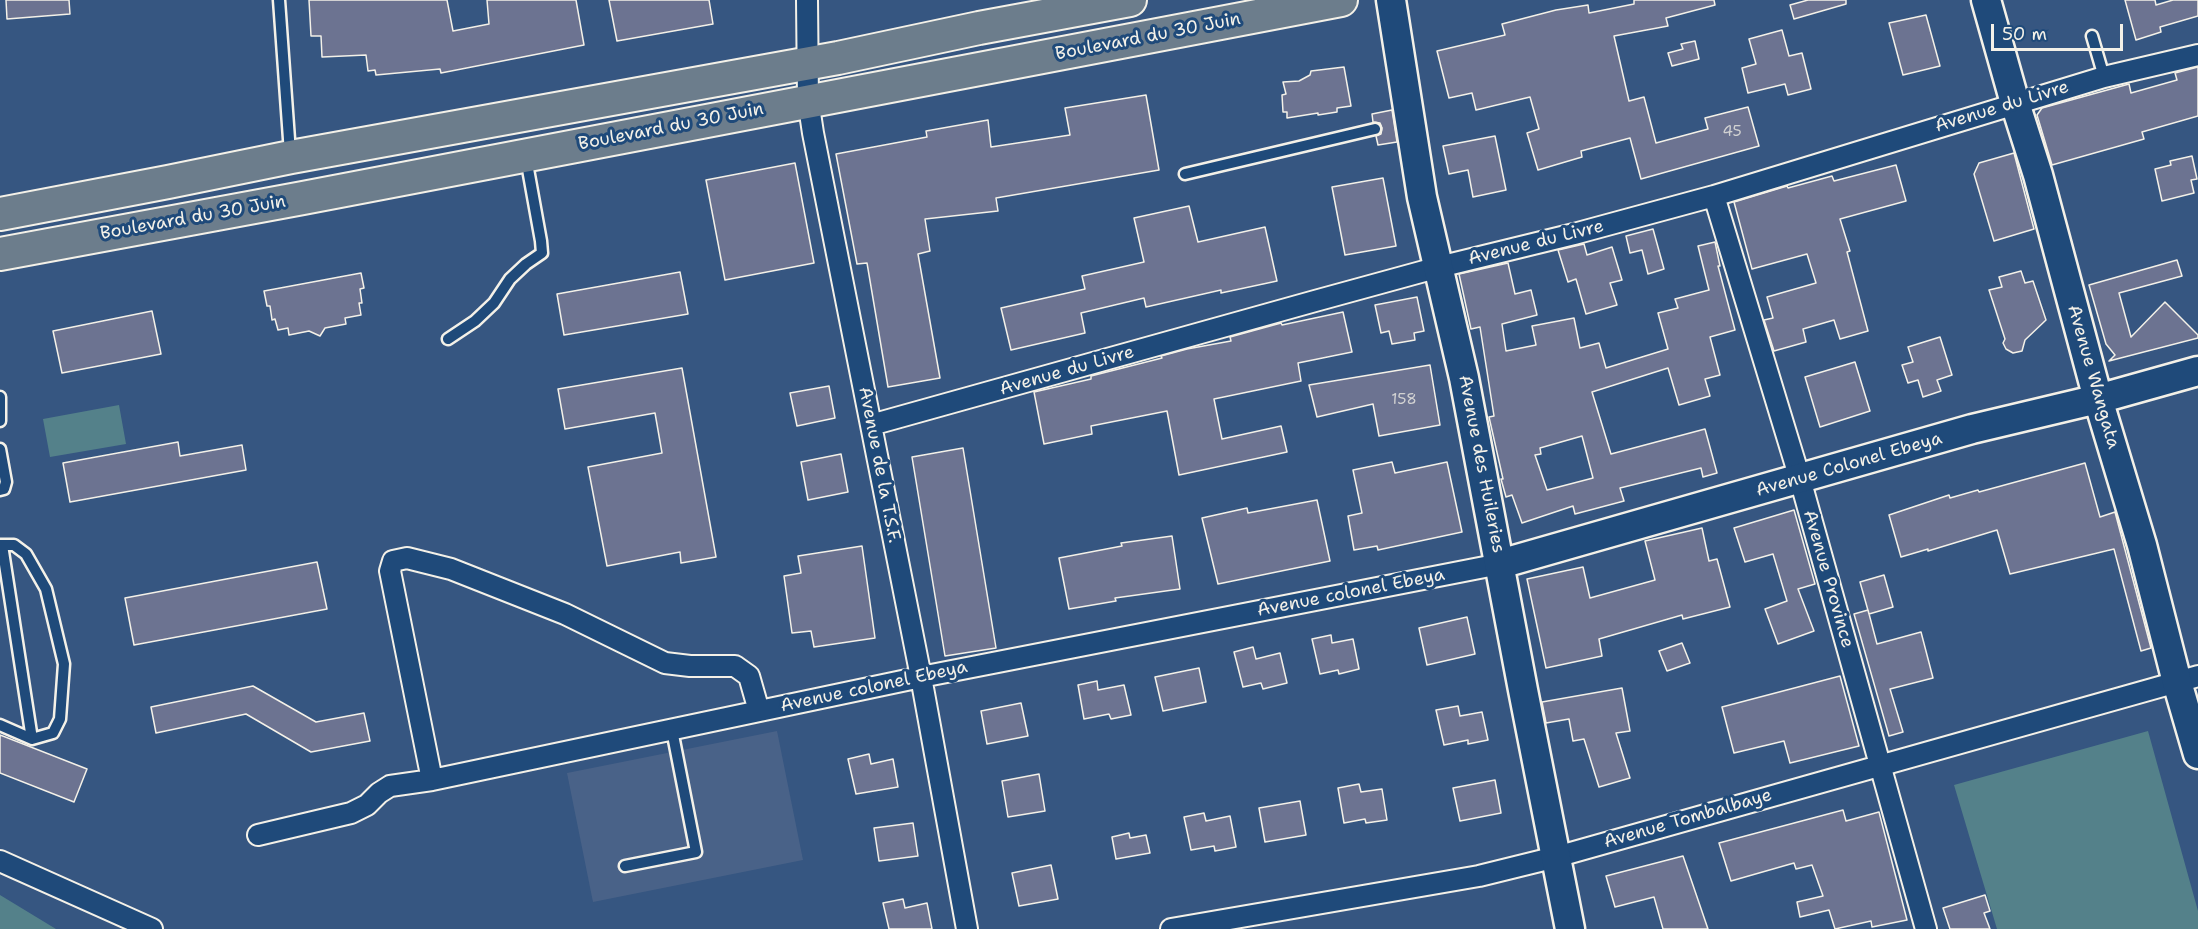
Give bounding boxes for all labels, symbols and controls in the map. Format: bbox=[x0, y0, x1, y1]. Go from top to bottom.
street label: Boulevard du 30 Juin bbox=[1054, 8, 1242, 66]
scale bar bbox=[1994, 12, 2126, 50]
text: 50 m bbox=[2002, 22, 2047, 46]
street label: Avenue du Livre bbox=[1932, 76, 2072, 138]
street label: Boulevard du 30 Juin bbox=[577, 98, 765, 156]
house number: 45 bbox=[1722, 123, 1742, 141]
street label: Boulevard du 30 Juin bbox=[99, 191, 287, 245]
street label: Avenue du Livre bbox=[1466, 216, 1606, 270]
street label: Avenue Wangata bbox=[2062, 303, 2124, 451]
street label: Avenue du Livre bbox=[997, 341, 1137, 401]
street label: Avenue des Huileries bbox=[1453, 373, 1509, 555]
street label: Avenue de la T.S.F. bbox=[853, 385, 905, 545]
house number: 158 bbox=[1391, 391, 1417, 409]
street label: Avenue Colonel Ebeya bbox=[1753, 428, 1945, 502]
street label: Avenue Province bbox=[1798, 508, 1858, 650]
street label: Avenue colonel Ebeya bbox=[1255, 564, 1447, 622]
street label: Avenue colonel Ebeya bbox=[778, 657, 970, 717]
street label: Avenue Tombalbaye bbox=[1601, 785, 1775, 853]

